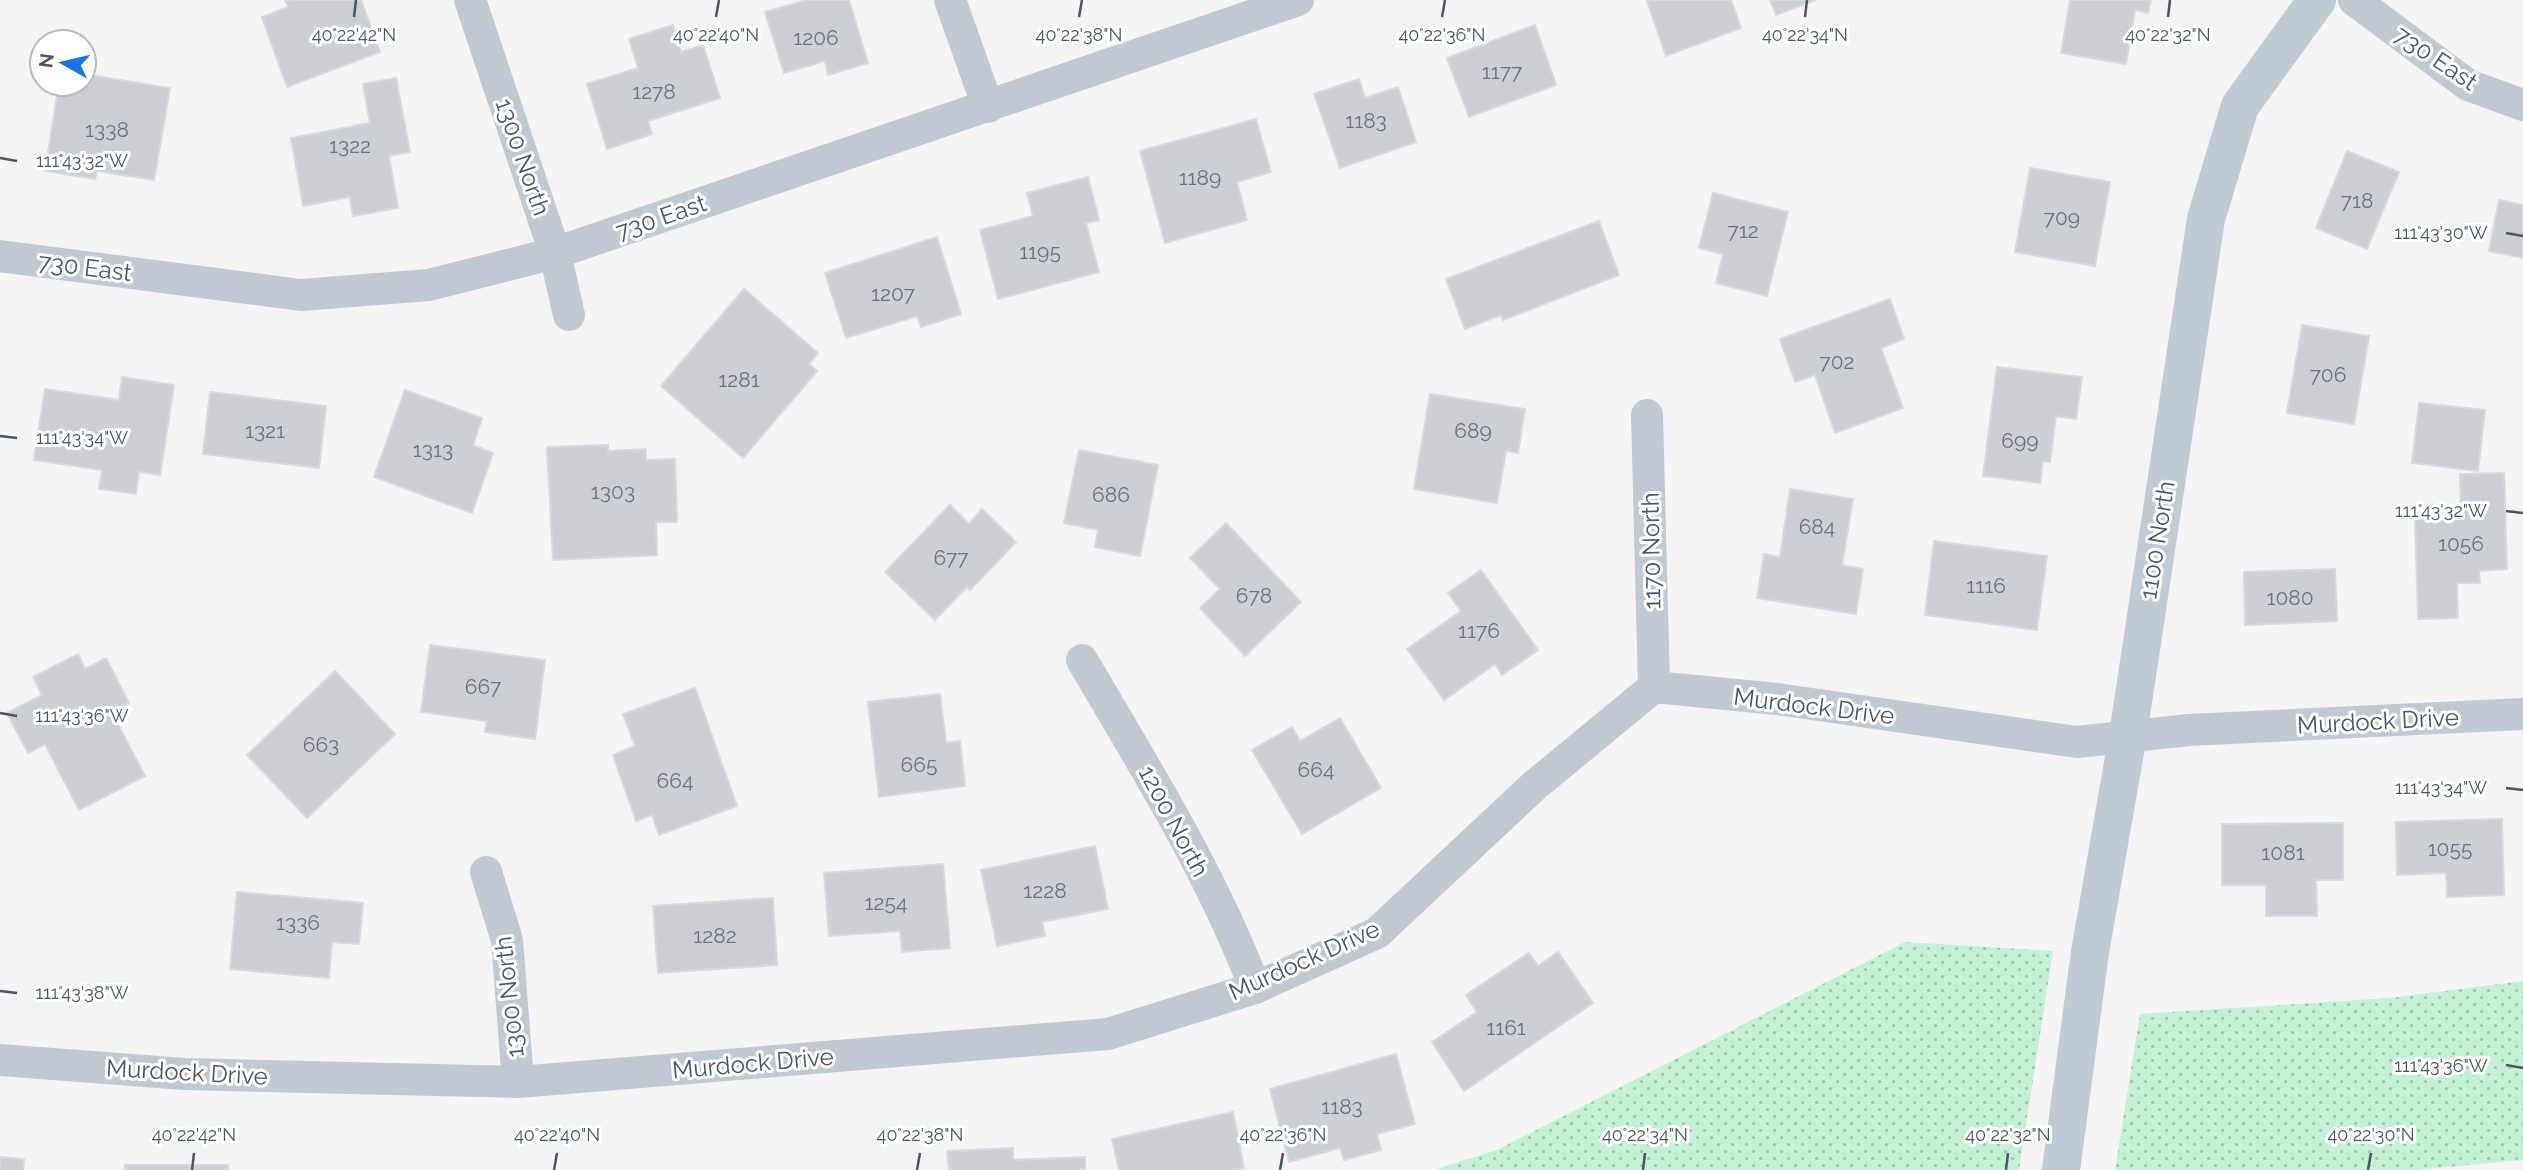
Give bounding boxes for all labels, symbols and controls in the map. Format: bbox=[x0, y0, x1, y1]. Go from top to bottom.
street label: 730 East bbox=[2389, 20, 2483, 96]
text: 40°22'42"N bbox=[312, 24, 396, 45]
text: 40°22'40"N bbox=[673, 24, 759, 45]
text: 40°22'38"N bbox=[1036, 24, 1122, 45]
text: 40°22'36"N bbox=[1398, 24, 1486, 45]
text: 40°22'34"N bbox=[1762, 24, 1848, 45]
text: 40°22'32"N bbox=[2125, 24, 2211, 45]
house number: 1206 bbox=[793, 25, 839, 50]
north arrow bbox=[28, 28, 98, 98]
text: N bbox=[34, 52, 58, 69]
house number: 1177 bbox=[1482, 59, 1523, 84]
house number: 1278 bbox=[632, 79, 676, 104]
street label: 1300 North bbox=[489, 95, 557, 219]
house number: 1183 bbox=[1345, 108, 1387, 133]
house number: 1338 bbox=[85, 117, 129, 142]
house number: 1322 bbox=[329, 133, 371, 158]
text: 111°43'32"W bbox=[36, 150, 128, 171]
house number: 1189 bbox=[1179, 165, 1221, 190]
street label: 730 East bbox=[612, 188, 710, 246]
house number: 718 bbox=[2341, 188, 2373, 213]
house number: 709 bbox=[2044, 205, 2080, 230]
house number: 712 bbox=[1727, 218, 1759, 243]
text: 111°43'30"W bbox=[2394, 222, 2488, 243]
house number: 1195 bbox=[1019, 239, 1061, 264]
street label: 730 East bbox=[37, 247, 133, 287]
house number: 1207 bbox=[871, 281, 916, 306]
house number: 702 bbox=[1820, 349, 1854, 374]
house number: 706 bbox=[2310, 362, 2346, 387]
house number: 1281 bbox=[718, 367, 760, 392]
house number: 1321 bbox=[245, 418, 285, 443]
house number: 689 bbox=[1454, 418, 1492, 443]
text: 111°43'34"W bbox=[36, 427, 128, 448]
house number: 699 bbox=[2001, 428, 2039, 453]
house number: 1313 bbox=[413, 437, 453, 462]
house number: 1303 bbox=[591, 479, 635, 504]
street label: 1100 North bbox=[2133, 479, 2181, 601]
house number: 686 bbox=[1092, 482, 1130, 507]
street label: 1170 North bbox=[1635, 492, 1667, 610]
text: 111°43'32"W bbox=[2395, 500, 2487, 521]
house number: 684 bbox=[1799, 514, 1835, 539]
house number: 1056 bbox=[2438, 531, 2484, 556]
house number: 677 bbox=[933, 545, 969, 570]
house number: 1116 bbox=[1966, 573, 2006, 598]
house number: 678 bbox=[1236, 583, 1272, 608]
house number: 1080 bbox=[2266, 585, 2314, 610]
house number: 1176 bbox=[1458, 618, 1500, 643]
house number: 667 bbox=[465, 674, 502, 699]
street label: Murdock Drive bbox=[1732, 682, 1896, 730]
street label: Murdock Drive bbox=[2296, 702, 2460, 740]
text: 111°43'36"W bbox=[35, 705, 129, 726]
house number: 663 bbox=[303, 732, 339, 757]
house number: 665 bbox=[901, 752, 937, 777]
house number: 664 bbox=[1298, 757, 1334, 782]
street label: 1200 North bbox=[1133, 761, 1215, 881]
house number: 664 bbox=[657, 768, 693, 793]
text: 111°43'34"W bbox=[2395, 777, 2487, 798]
house number: 1055 bbox=[2428, 836, 2472, 861]
house number: 1081 bbox=[2261, 840, 2305, 865]
house number: 1228 bbox=[1023, 878, 1067, 903]
house number: 1254 bbox=[865, 890, 907, 915]
house number: 1336 bbox=[276, 910, 320, 935]
street label: Murdock Drive bbox=[1224, 914, 1384, 1006]
house number: 1282 bbox=[693, 923, 737, 948]
street label: 1300 North bbox=[488, 935, 530, 1059]
text: 111°43'38"W bbox=[35, 982, 129, 1003]
house number: 1161 bbox=[1486, 1015, 1526, 1040]
street label: Murdock Drive bbox=[671, 1042, 835, 1084]
street label: Murdock Drive bbox=[105, 1053, 269, 1091]
text: 111°43'36"W bbox=[2394, 1055, 2488, 1076]
house number: 1183 bbox=[1321, 1094, 1363, 1119]
text: 40°22'42"N bbox=[152, 1124, 236, 1145]
text: 40°22'40"N bbox=[514, 1124, 600, 1145]
text: 40°22'38"N bbox=[877, 1124, 963, 1145]
text: 40°22'36"N bbox=[1239, 1124, 1327, 1145]
text: 40°22'34"N bbox=[1602, 1124, 1688, 1145]
text: 40°22'32"N bbox=[1965, 1124, 2051, 1145]
text: 40°22'30"N bbox=[2327, 1124, 2415, 1145]

